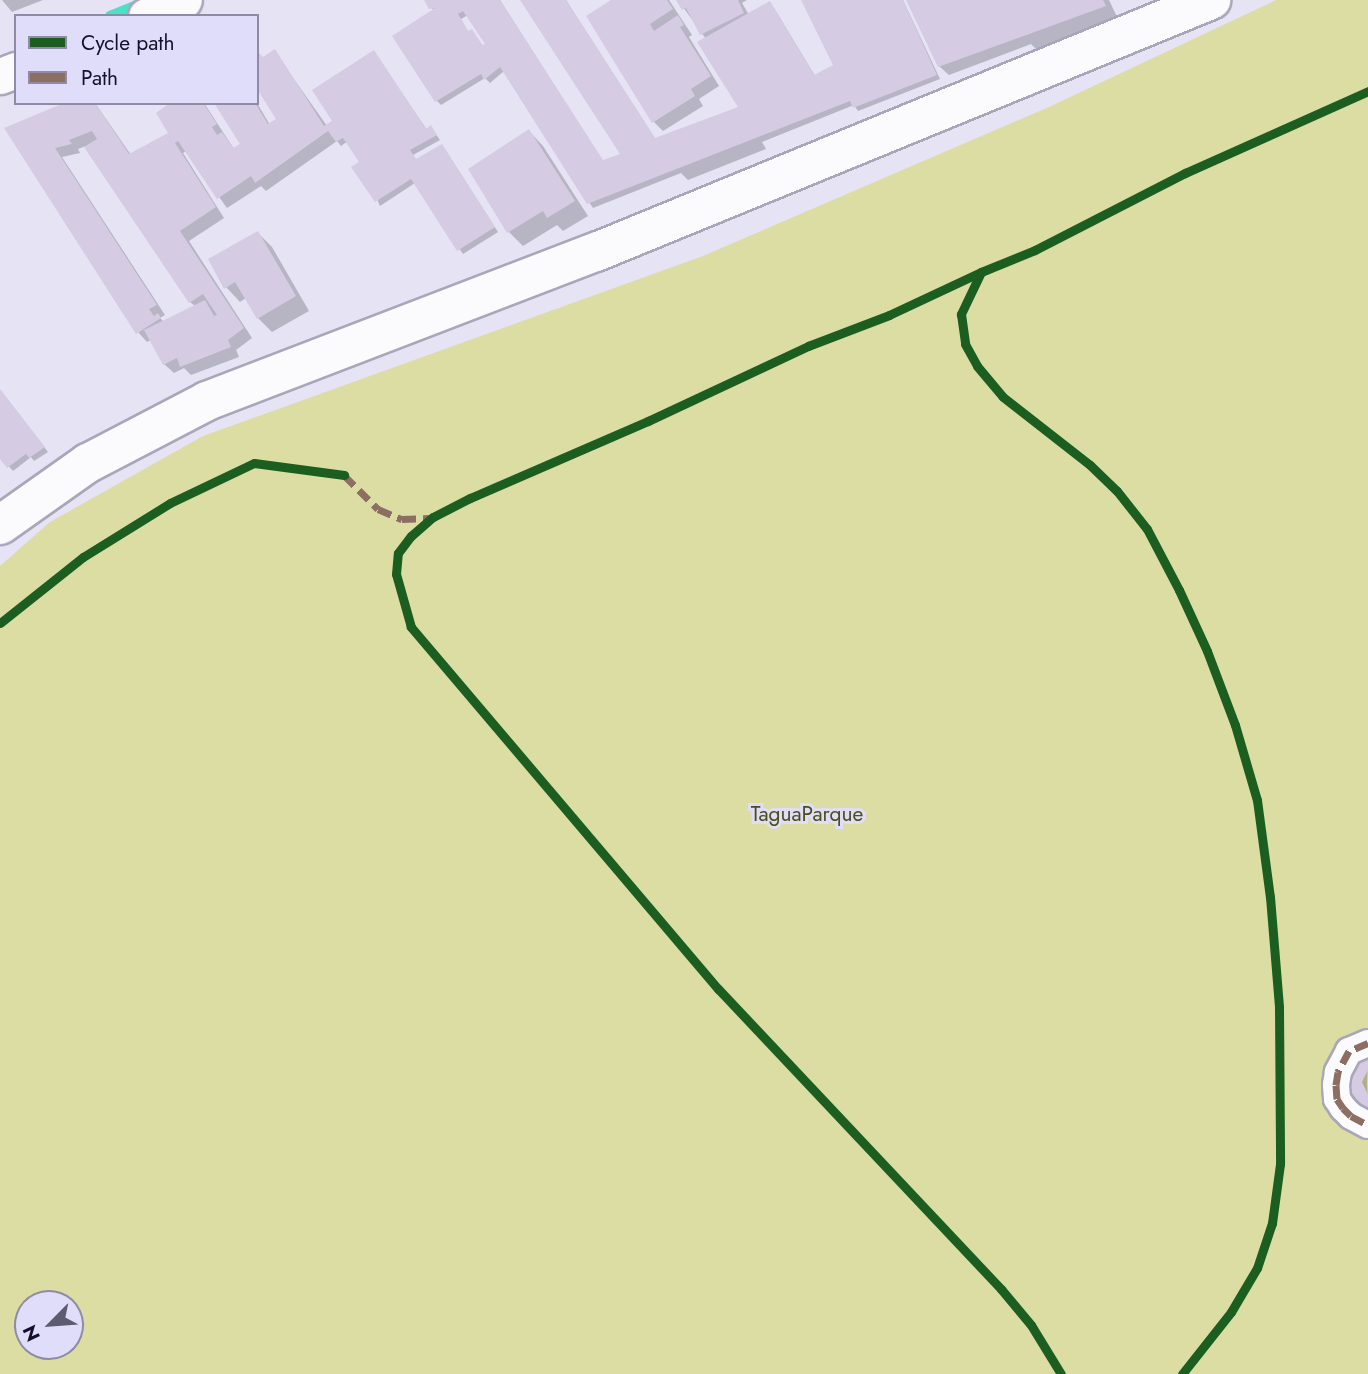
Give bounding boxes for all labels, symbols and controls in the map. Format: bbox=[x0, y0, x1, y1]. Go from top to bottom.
legend bbox=[14, 14, 259, 105]
text: Cycle path bbox=[81, 28, 174, 58]
text: Path bbox=[81, 63, 118, 93]
park label: TaguaParque bbox=[751, 801, 863, 827]
north arrow bbox=[14, 1290, 84, 1360]
text: N bbox=[16, 1321, 47, 1346]

